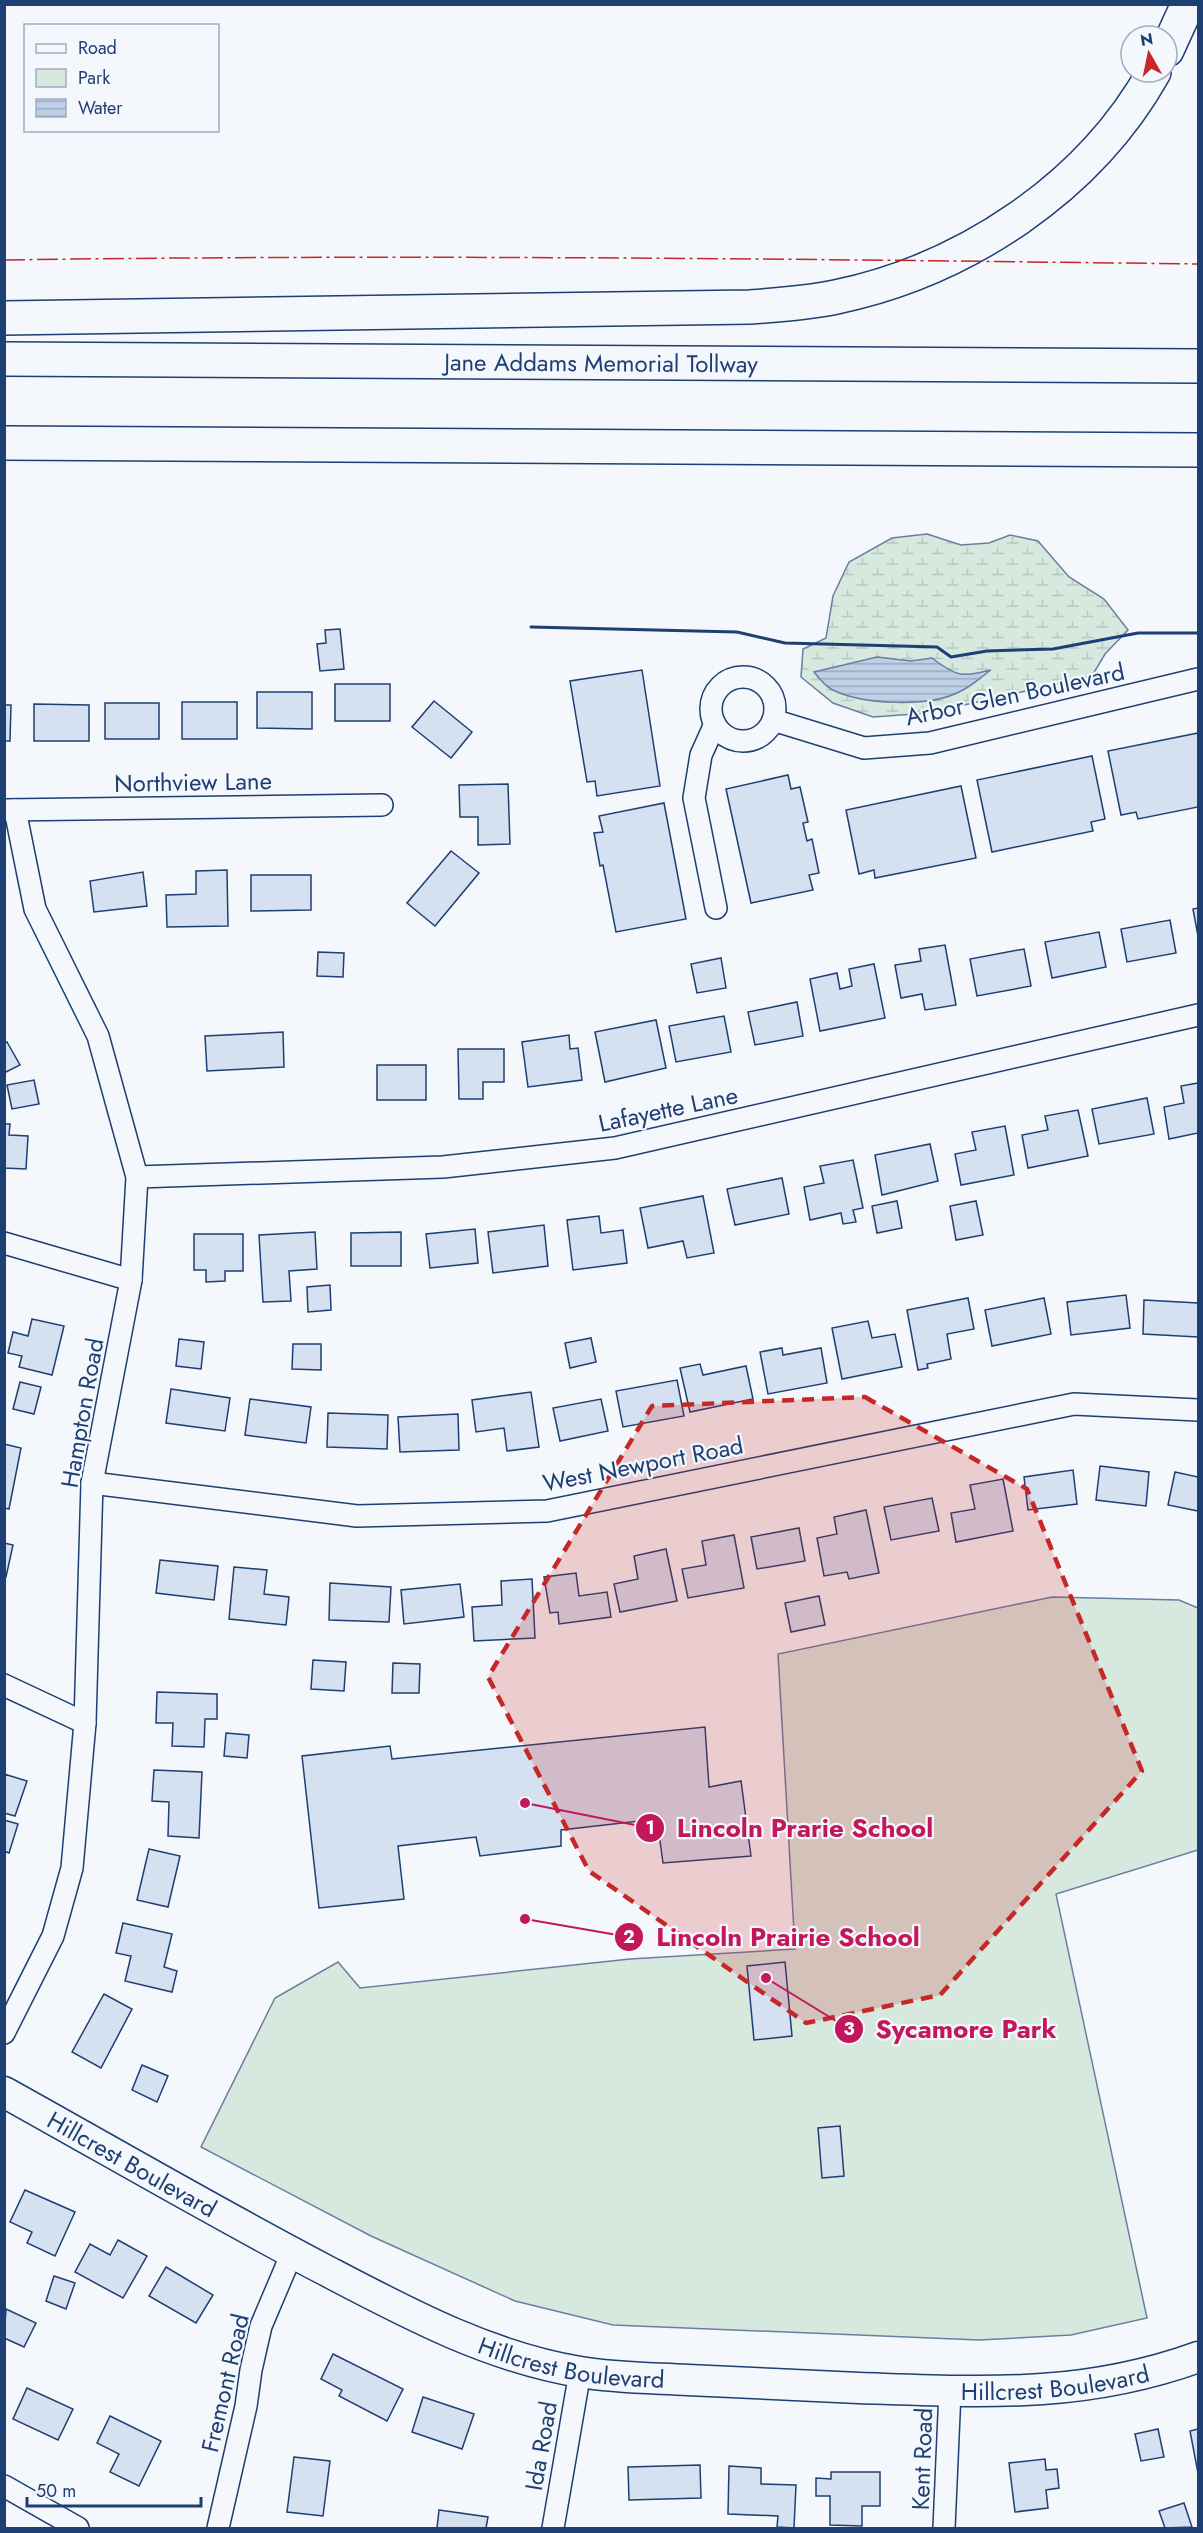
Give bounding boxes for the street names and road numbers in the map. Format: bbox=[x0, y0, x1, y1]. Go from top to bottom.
street label: Jane Addams Memorial Tollway bbox=[441, 344, 758, 381]
street label: Arbor Glen Boulevard bbox=[902, 654, 1128, 734]
street label: Northview Lane bbox=[114, 763, 272, 801]
street label: Lafayette Lane bbox=[595, 1077, 741, 1141]
street label: Hampton Road bbox=[52, 1335, 112, 1491]
street label: West Newport Road bbox=[540, 1427, 746, 1501]
street label: Hillcrest Boulevard bbox=[41, 2102, 223, 2226]
street label: Fremont Road bbox=[192, 2310, 258, 2456]
street label: Hillcrest Boulevard bbox=[473, 2327, 665, 2396]
street label: Hillcrest Boulevard bbox=[961, 2355, 1153, 2409]
street label: Ida Road bbox=[516, 2399, 566, 2493]
street label: Kent Road bbox=[903, 2407, 941, 2511]

